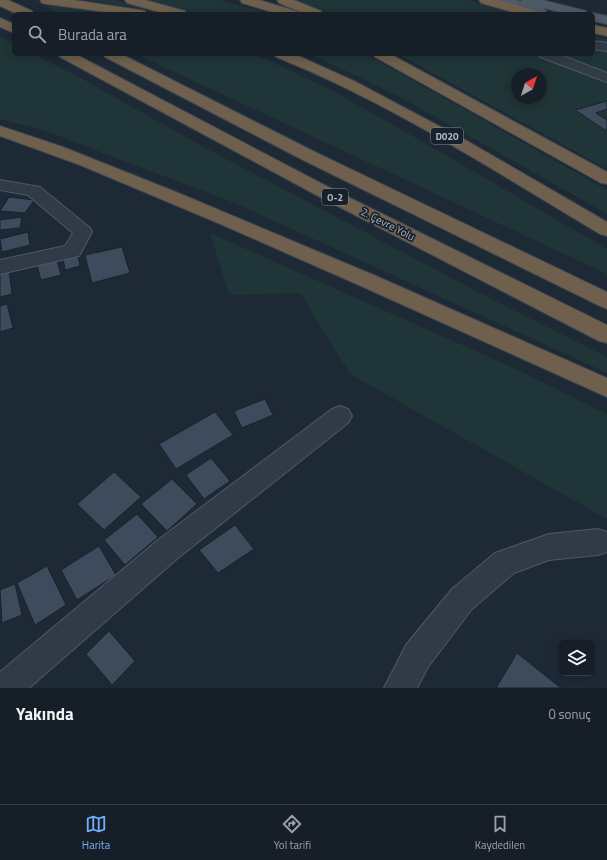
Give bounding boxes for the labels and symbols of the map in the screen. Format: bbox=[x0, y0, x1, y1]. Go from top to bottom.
north arrow bbox=[511, 68, 547, 104]
road number: D020 bbox=[431, 128, 463, 144]
road number: O-2 bbox=[322, 189, 348, 205]
street label: 2. Çevre Yolu bbox=[358, 204, 418, 244]

